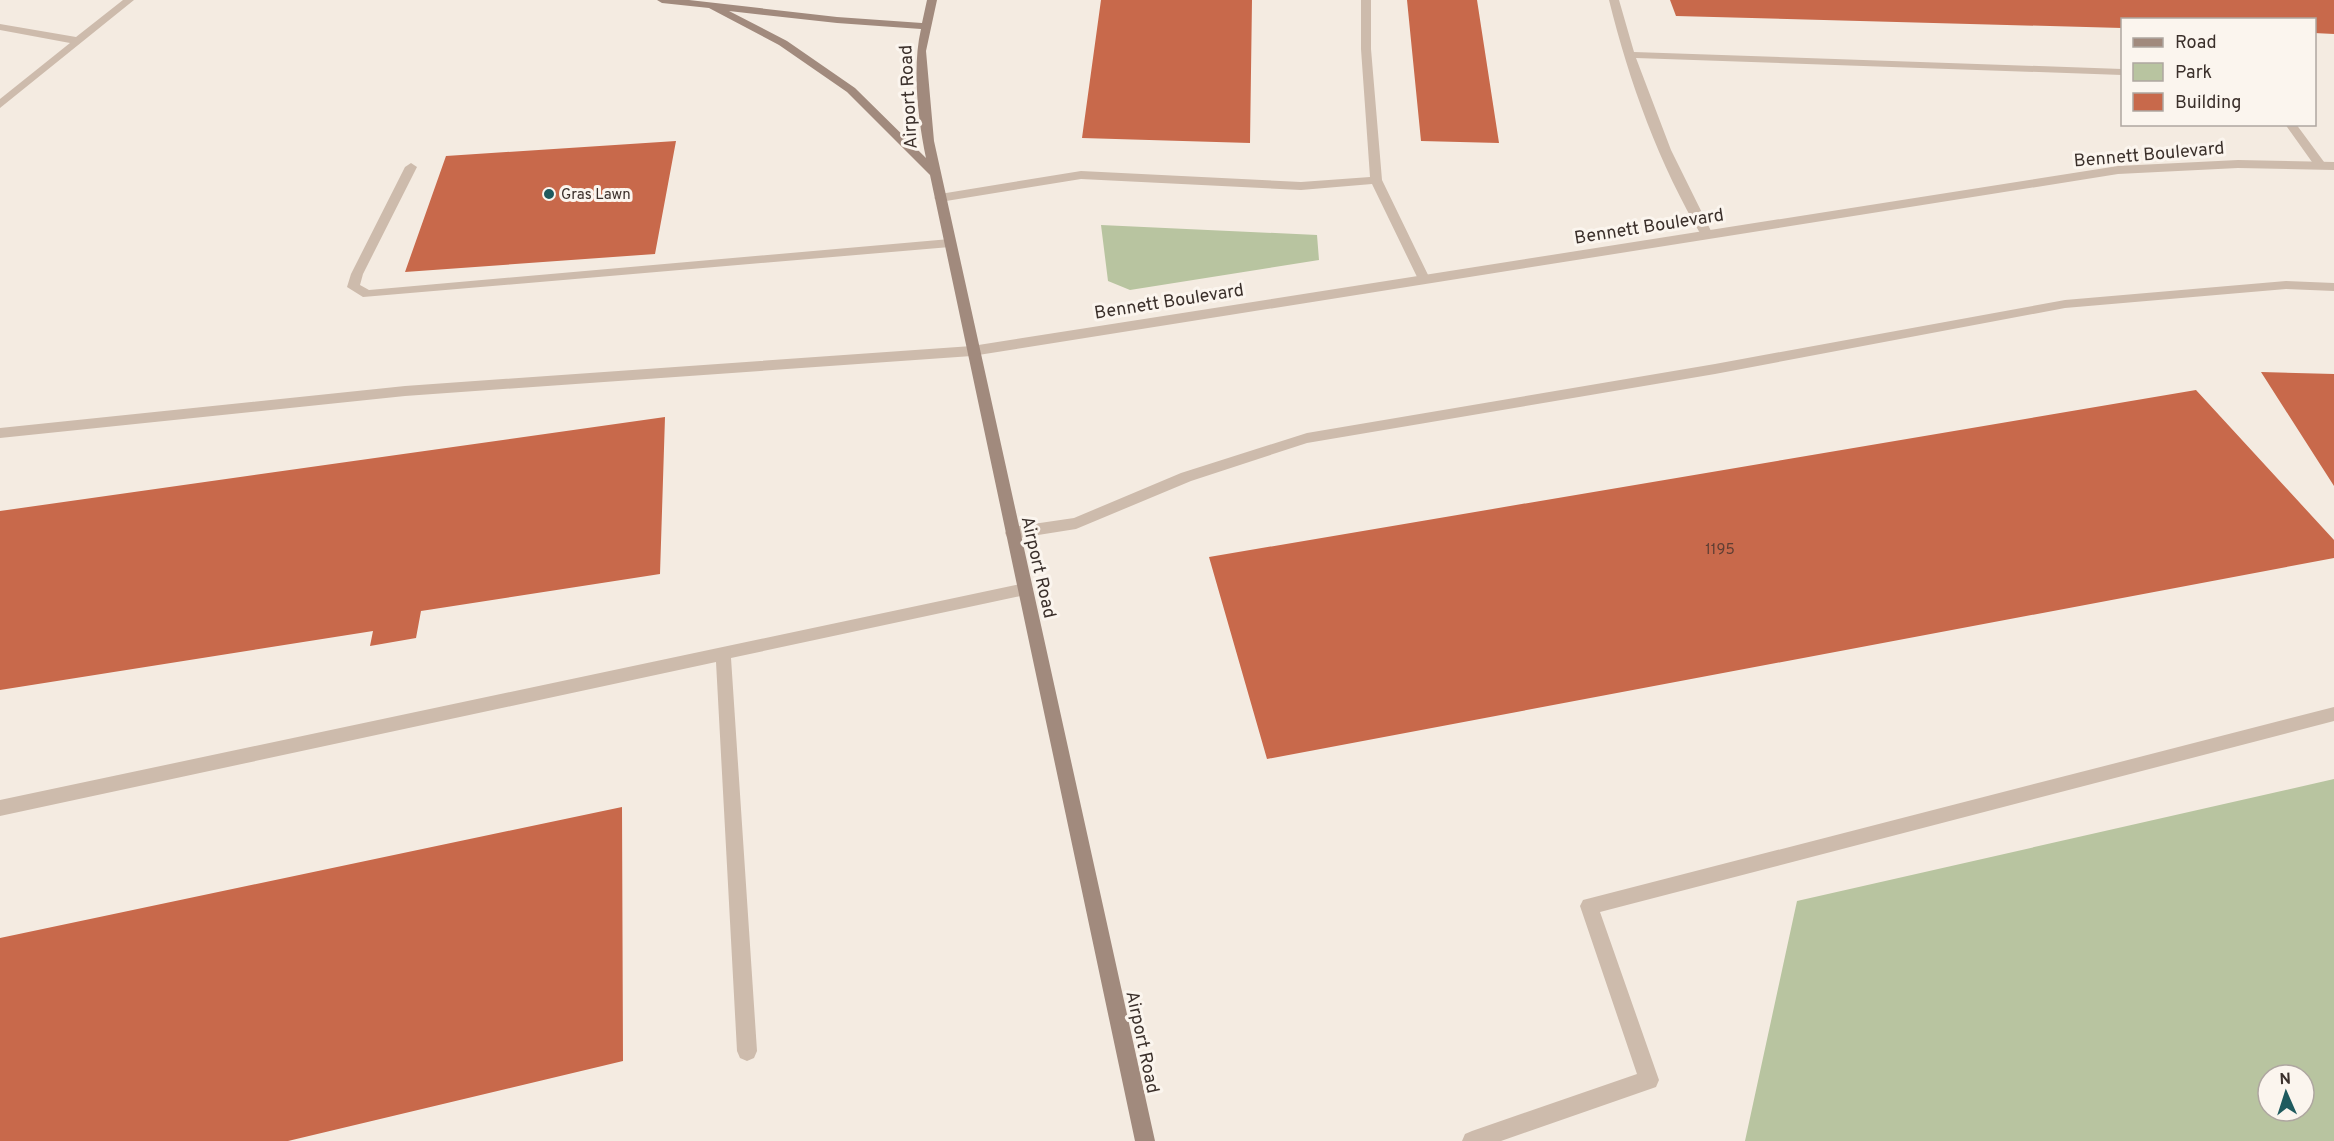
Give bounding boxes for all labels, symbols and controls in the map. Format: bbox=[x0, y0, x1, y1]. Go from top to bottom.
legend bbox=[2121, 18, 2316, 126]
text: Road bbox=[2175, 32, 2217, 55]
street label: Airport Road bbox=[895, 44, 924, 150]
text: Park bbox=[2175, 62, 2212, 85]
text: Building bbox=[2175, 92, 2241, 115]
street label: Bennett Boulevard bbox=[2073, 137, 2225, 174]
place label: Gras Lawn bbox=[561, 186, 631, 205]
marker: Gras Lawn bbox=[542, 187, 556, 201]
street label: Bennett Boulevard bbox=[1573, 204, 1726, 251]
street label: Bennett Boulevard bbox=[1093, 279, 1246, 326]
street label: Airport Road bbox=[1015, 514, 1060, 621]
house number: 1195 bbox=[1705, 541, 1735, 560]
street label: Airport Road bbox=[1119, 989, 1164, 1096]
north arrow bbox=[2256, 1063, 2316, 1123]
text: N bbox=[2279, 1070, 2292, 1090]

